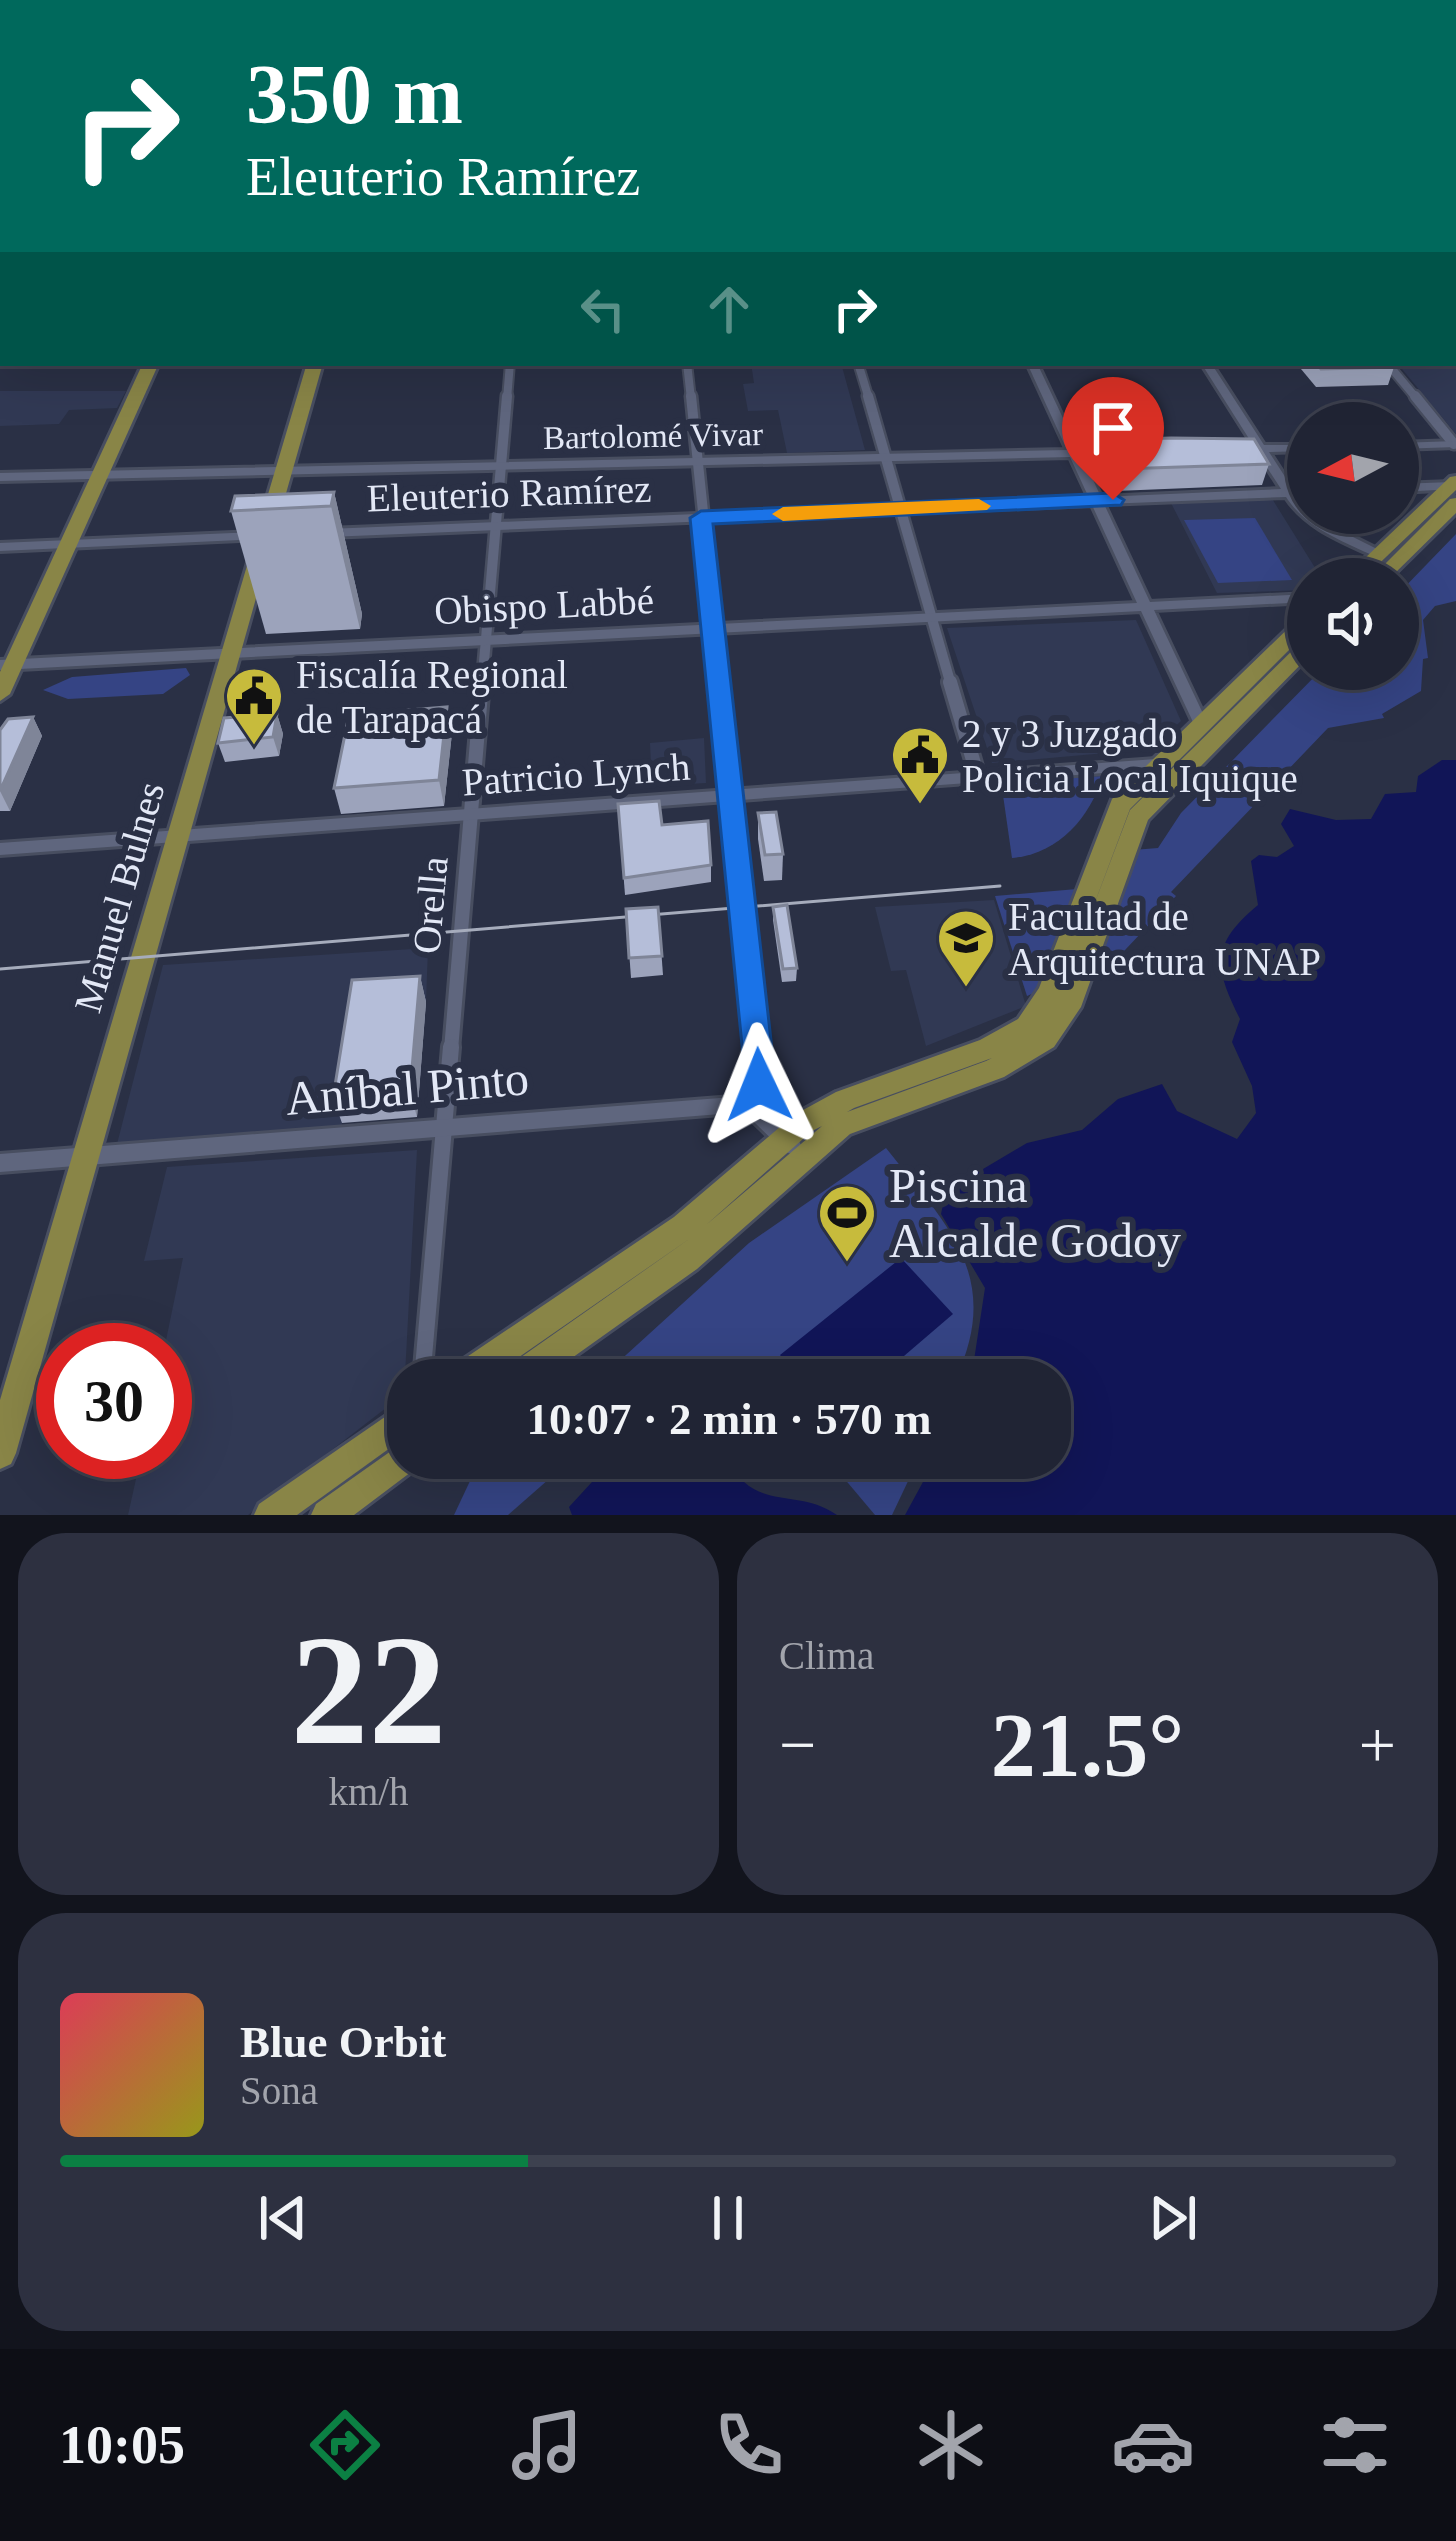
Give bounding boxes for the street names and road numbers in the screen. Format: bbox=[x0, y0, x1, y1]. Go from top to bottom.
street label: Bartolomé Vivar bbox=[543, 416, 763, 456]
street label: Eleuterio Ramírez bbox=[366, 467, 652, 519]
street label: Obispo Labbé bbox=[433, 578, 655, 633]
street label: Patricio Lynch bbox=[461, 745, 692, 804]
street label: Manuel Bulnes bbox=[66, 777, 172, 1017]
street label: Orella bbox=[404, 855, 456, 955]
street label: Aníbal Pinto bbox=[283, 1051, 531, 1125]

